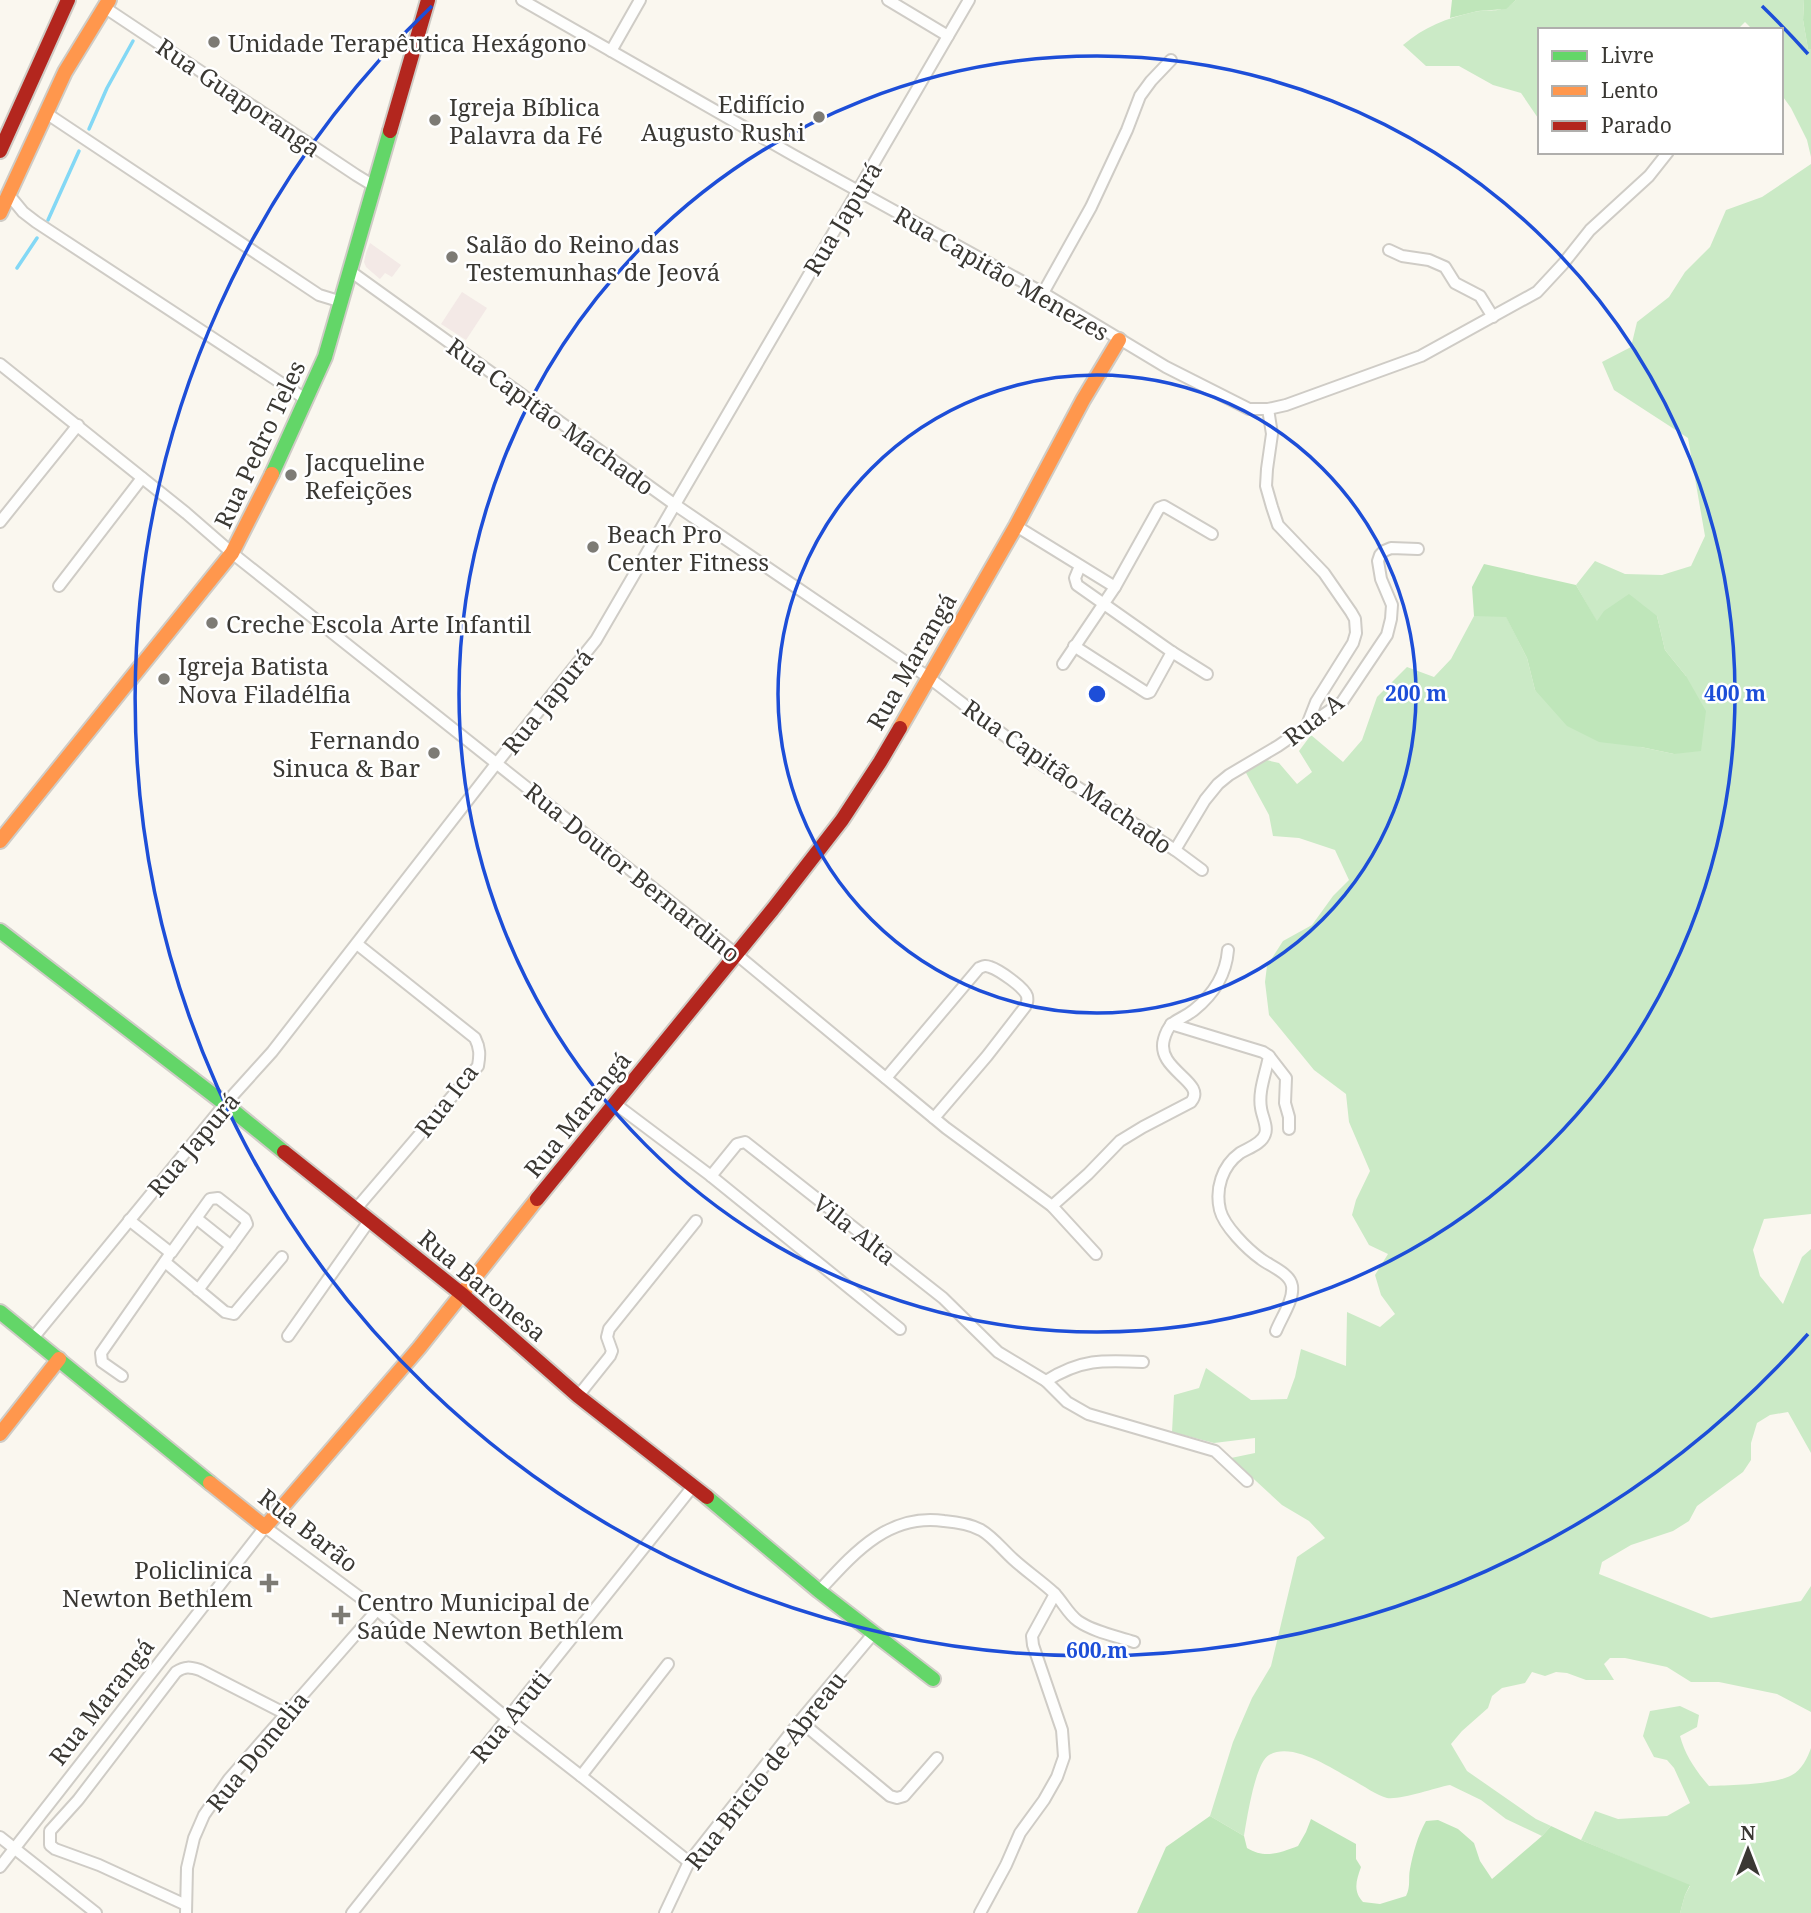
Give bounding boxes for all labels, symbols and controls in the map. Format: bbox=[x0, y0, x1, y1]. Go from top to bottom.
place label: Unidade Terapêutica Hexágono bbox=[228, 26, 587, 59]
legend bbox=[1538, 28, 1783, 154]
street label: Rua Guaporanga bbox=[150, 30, 328, 164]
marker: Unidade Terapêutica Hexágono bbox=[206, 34, 222, 50]
text: Livre bbox=[1601, 41, 1654, 69]
text: Lento bbox=[1601, 76, 1658, 104]
place label: Edifício Augusto Rushi bbox=[641, 87, 805, 148]
place label: Igreja Bíblica Palavra da Fé bbox=[449, 90, 603, 151]
marker: Edifício Augusto Rushi bbox=[811, 109, 827, 125]
text: Parado bbox=[1601, 111, 1672, 139]
marker: Igreja Bíblica Palavra da Fé bbox=[427, 112, 443, 128]
street label: Rua Japurá bbox=[795, 155, 889, 281]
street label: Rua Capitão Menezes bbox=[889, 198, 1115, 348]
place label: Salão do Reino das Testemunhas de Jeová bbox=[466, 227, 720, 288]
marker: Salão do Reino das Testemunhas de Jeová bbox=[444, 249, 460, 265]
street label: Rua Capitão Machado bbox=[441, 330, 661, 502]
street label: Rua Pedro Teles bbox=[206, 355, 312, 533]
place label: Jacqueline Refeições bbox=[304, 445, 425, 506]
marker: Jacqueline Refeições bbox=[283, 467, 299, 483]
place label: Beach Pro Center Fitness bbox=[607, 517, 769, 578]
marker: Beach Pro Center Fitness bbox=[585, 539, 601, 555]
street label: Rua Marangá bbox=[858, 586, 964, 736]
place label: Creche Escola Arte Infantil bbox=[226, 607, 532, 640]
marker: Creche Escola Arte Infantil bbox=[204, 615, 220, 631]
street label: Rua Japurá bbox=[494, 641, 600, 761]
place label: Igreja Batista Nova Filadélfia bbox=[178, 649, 351, 710]
marker: Igreja Batista Nova Filadélfia bbox=[156, 671, 172, 687]
text: 200 m bbox=[1385, 679, 1447, 707]
text: 400 m bbox=[1704, 679, 1766, 707]
centre of rings bbox=[1085, 682, 1109, 706]
street label: Rua A bbox=[1276, 685, 1350, 753]
street label: Rua Capitão Machado bbox=[957, 691, 1179, 861]
place label: Fernando Sinuca & Bar bbox=[272, 723, 420, 784]
marker: Fernando Sinuca & Bar bbox=[426, 745, 442, 761]
street label: Rua Doutor Bernardino bbox=[518, 775, 748, 969]
street label: Rua Marangá bbox=[516, 1044, 638, 1184]
street label: Rua Ica bbox=[407, 1056, 485, 1144]
street label: Rua Japurá bbox=[139, 1085, 247, 1203]
street label: Vila Alta bbox=[806, 1186, 904, 1272]
street label: Rua Baronesa bbox=[412, 1222, 554, 1348]
street label: Rua Barão bbox=[252, 1481, 366, 1579]
place label: Policlinica Newton Bethlem bbox=[62, 1553, 253, 1614]
marker: Policlinica Newton Bethlem bbox=[259, 1573, 279, 1593]
place label: Centro Municipal de Saúde Newton Bethlem bbox=[357, 1585, 624, 1646]
marker: Centro Municipal de Saúde Newton Bethlem bbox=[331, 1605, 351, 1625]
street label: Rua Marangá bbox=[41, 1631, 161, 1771]
text: 600 m bbox=[1066, 1636, 1128, 1664]
street label: Rua Aruti bbox=[462, 1662, 558, 1769]
street label: Rua Bricio de Abreau bbox=[677, 1664, 853, 1876]
street label: Rua Domelia bbox=[198, 1684, 316, 1818]
north arrow bbox=[1713, 1815, 1783, 1885]
text: N bbox=[1741, 1820, 1756, 1846]

